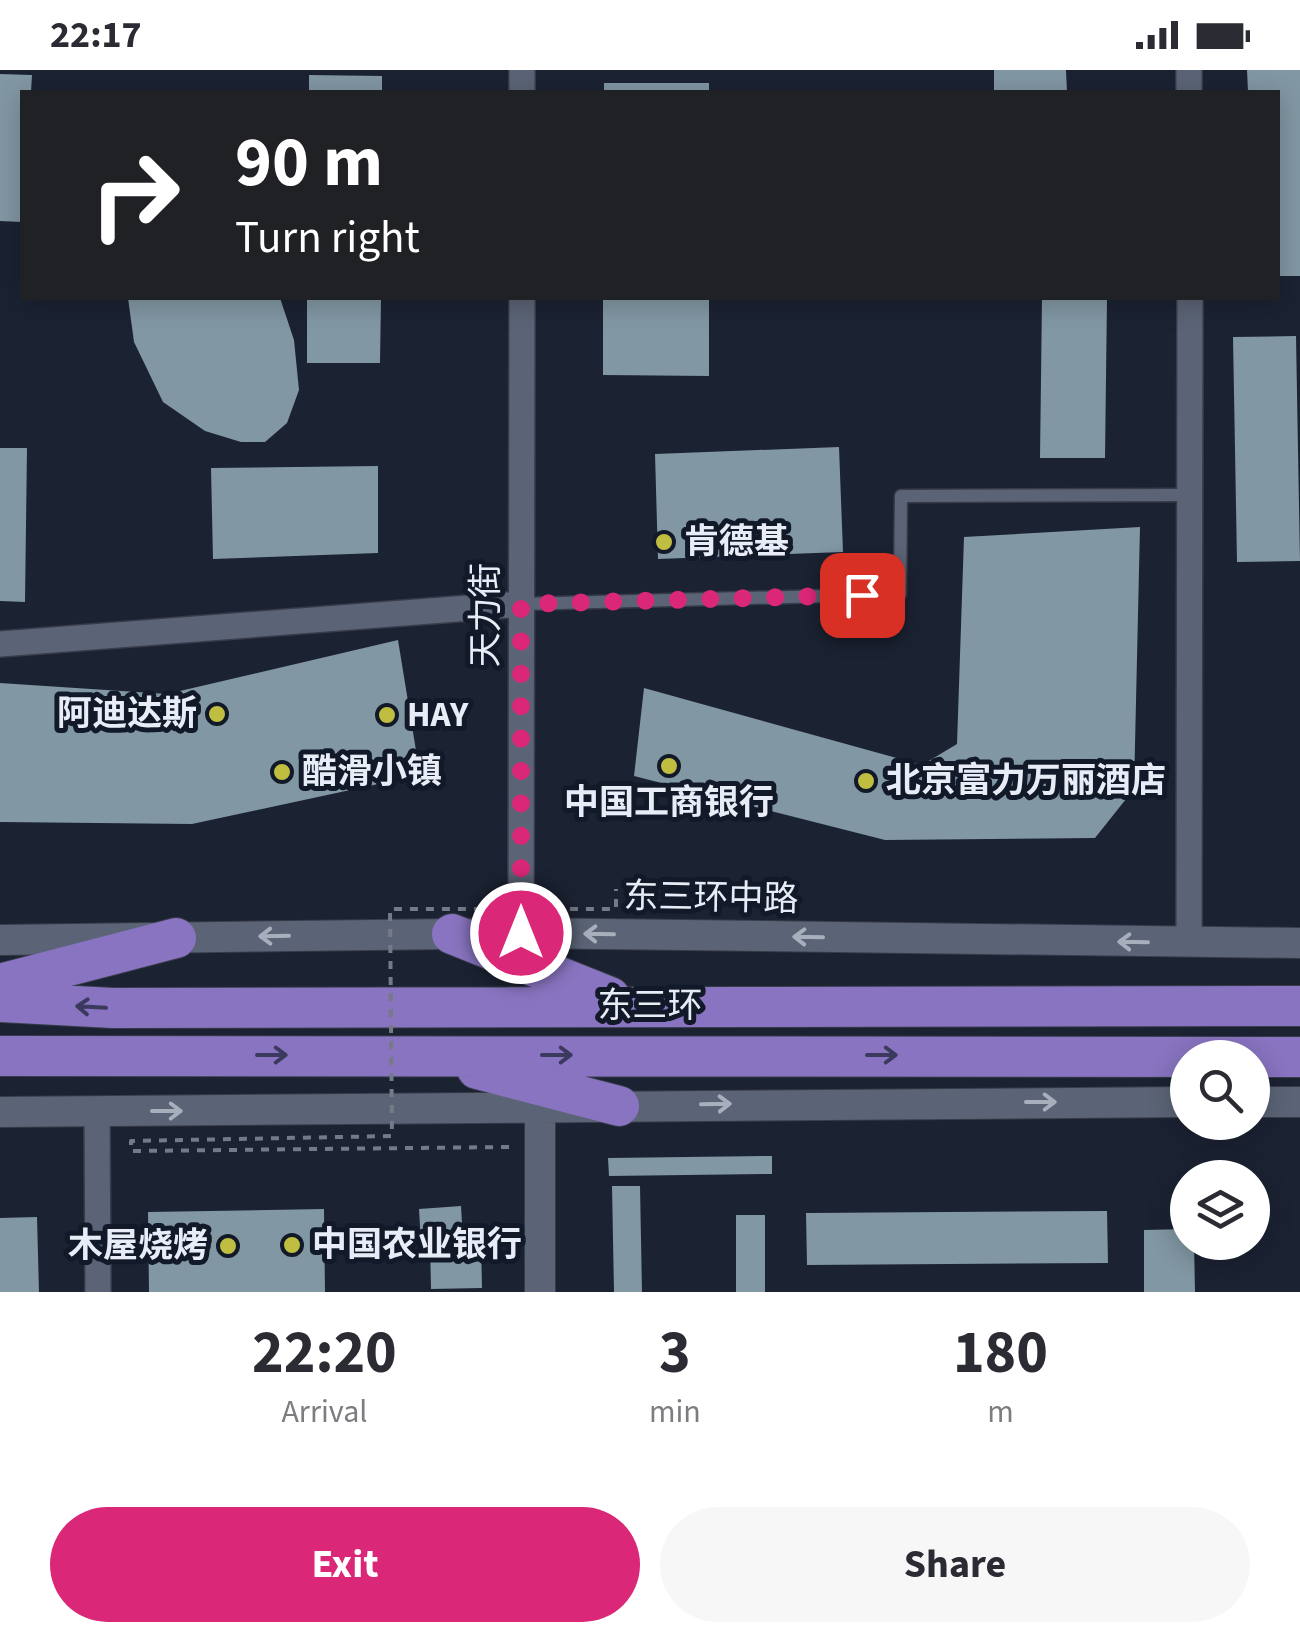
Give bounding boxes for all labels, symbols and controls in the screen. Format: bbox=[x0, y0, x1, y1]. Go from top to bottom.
text: 22:17 bbox=[50, 8, 142, 62]
text: 90 m bbox=[235, 113, 383, 213]
icon: right bbox=[70, 130, 200, 260]
text: Turn right bbox=[235, 206, 420, 270]
place label: 肯德基 bbox=[684, 517, 789, 567]
marker: 肯德基 bbox=[653, 531, 675, 553]
pin bbox=[820, 553, 905, 638]
street label: 天力街 bbox=[461, 562, 511, 668]
icon: arrive bbox=[835, 568, 890, 623]
place label: 阿迪达斯 bbox=[57, 689, 197, 739]
place label: HAY bbox=[407, 690, 469, 740]
marker: 阿迪达斯 bbox=[206, 703, 228, 725]
marker: HAY bbox=[376, 704, 398, 726]
place label: 酷滑小镇 bbox=[302, 747, 442, 797]
marker: 中国工商银行 bbox=[658, 755, 680, 777]
place label: 北京富力万丽酒店 bbox=[886, 756, 1166, 806]
marker: 酷滑小镇 bbox=[271, 761, 293, 783]
marker: 北京富力万丽酒店 bbox=[855, 770, 877, 792]
place label: 中国工商银行 bbox=[564, 778, 774, 828]
street label: 东三环中路 bbox=[623, 871, 799, 925]
position arrow bbox=[469, 881, 573, 985]
one-way arrow bbox=[584, 924, 616, 944]
one-way arrow bbox=[259, 927, 291, 946]
one-way arrow bbox=[792, 928, 824, 946]
one-way arrow bbox=[1117, 932, 1149, 951]
street label: 东三环 bbox=[597, 981, 703, 1031]
one-way arrow bbox=[76, 997, 108, 1016]
map controls bbox=[1170, 1040, 1270, 1260]
button: search bbox=[1170, 1040, 1270, 1140]
one-way arrow bbox=[256, 1046, 288, 1064]
one-way arrow bbox=[540, 1046, 573, 1064]
one-way arrow bbox=[866, 1046, 898, 1064]
one-way arrow bbox=[1024, 1092, 1057, 1112]
one-way arrow bbox=[700, 1095, 732, 1114]
one-way arrow bbox=[150, 1102, 183, 1120]
button: layers bbox=[1170, 1160, 1270, 1260]
place label: 中国农业银行 bbox=[312, 1220, 522, 1270]
place label: 木屋烧烤 bbox=[68, 1221, 208, 1271]
marker: 中国农业银行 bbox=[281, 1234, 303, 1256]
marker: 木屋烧烤 bbox=[217, 1235, 239, 1257]
text: 22:20 bbox=[252, 1311, 397, 1396]
text: 3 bbox=[659, 1311, 691, 1396]
text: 180 bbox=[953, 1311, 1048, 1396]
text: Arrival bbox=[281, 1389, 367, 1435]
text: min bbox=[649, 1389, 701, 1435]
text: m bbox=[987, 1389, 1014, 1435]
button: Exit bbox=[50, 1507, 640, 1622]
button: Share bbox=[660, 1507, 1250, 1622]

